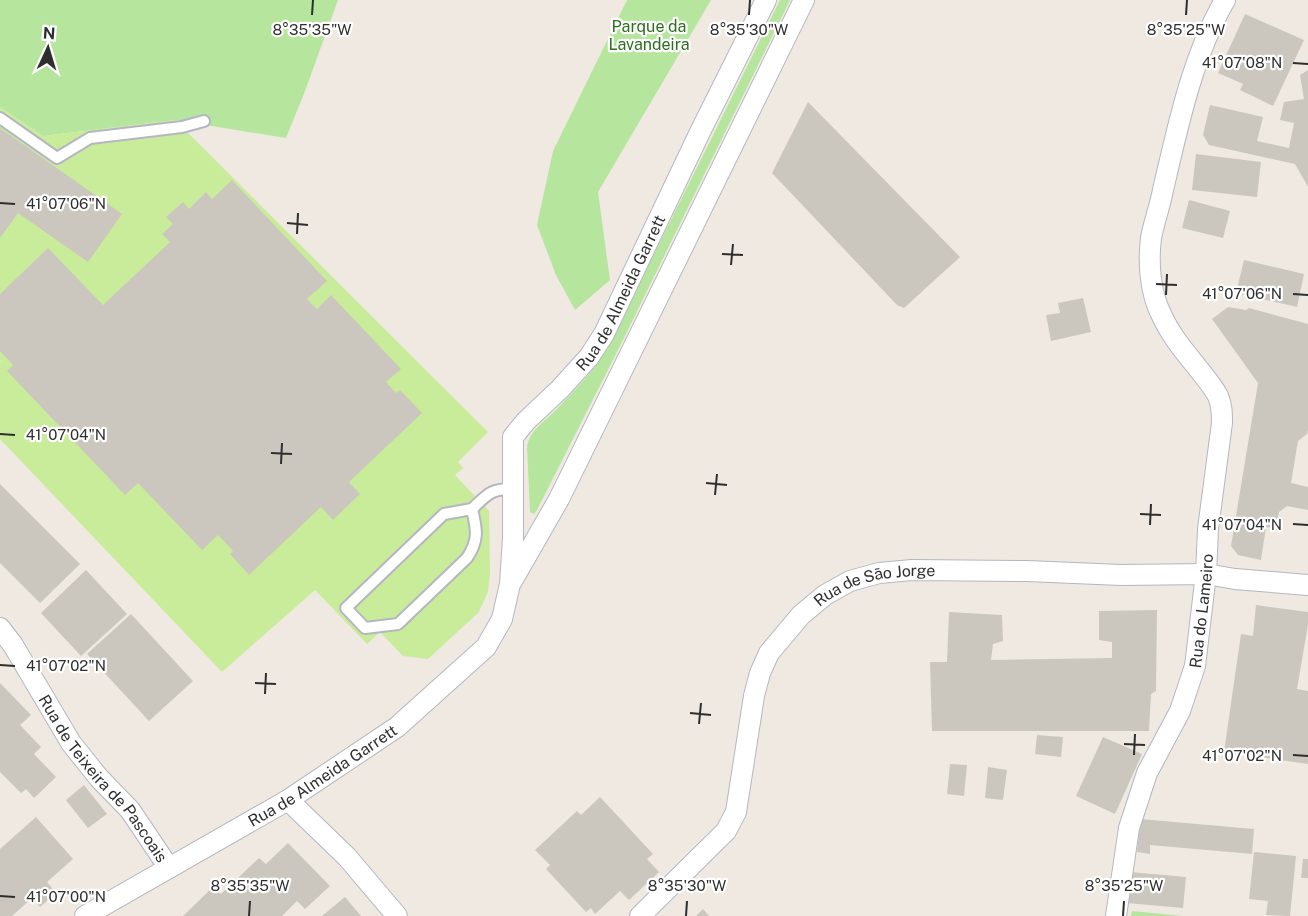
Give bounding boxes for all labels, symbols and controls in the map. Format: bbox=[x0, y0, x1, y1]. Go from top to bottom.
park label: Parque da Lavandeira bbox=[608, 17, 690, 54]
north arrow bbox=[18, 18, 78, 78]
text: 8°35'35"W bbox=[272, 21, 352, 38]
text: 8°35'30"W bbox=[710, 21, 788, 38]
text: 8°35'25"W bbox=[1147, 21, 1225, 38]
text: N bbox=[42, 24, 56, 43]
text: 41°07'08"N bbox=[1202, 54, 1282, 71]
text: 41°07'06"N bbox=[26, 195, 106, 212]
street label: Rua de Almeida Garrett bbox=[572, 212, 669, 375]
text: 41°07'06"N bbox=[1202, 285, 1282, 302]
text: 41°07'04"N bbox=[26, 426, 106, 443]
text: 41°07'04"N bbox=[1202, 516, 1282, 533]
street label: Rua do Lameiro bbox=[1186, 553, 1217, 669]
street label: Rua de São Jorge bbox=[810, 561, 936, 610]
text: 41°07'02"N bbox=[26, 657, 106, 674]
street label: Rua de Teixeira de Pascoais bbox=[35, 691, 171, 866]
street label: Rua de Almeida Garrett bbox=[245, 721, 401, 831]
text: 41°07'02"N bbox=[1202, 747, 1282, 764]
text: 8°35'35"W bbox=[210, 877, 290, 894]
text: 8°35'30"W bbox=[648, 877, 726, 894]
text: 8°35'25"W bbox=[1085, 877, 1163, 894]
text: 41°07'00"N bbox=[26, 888, 106, 905]

